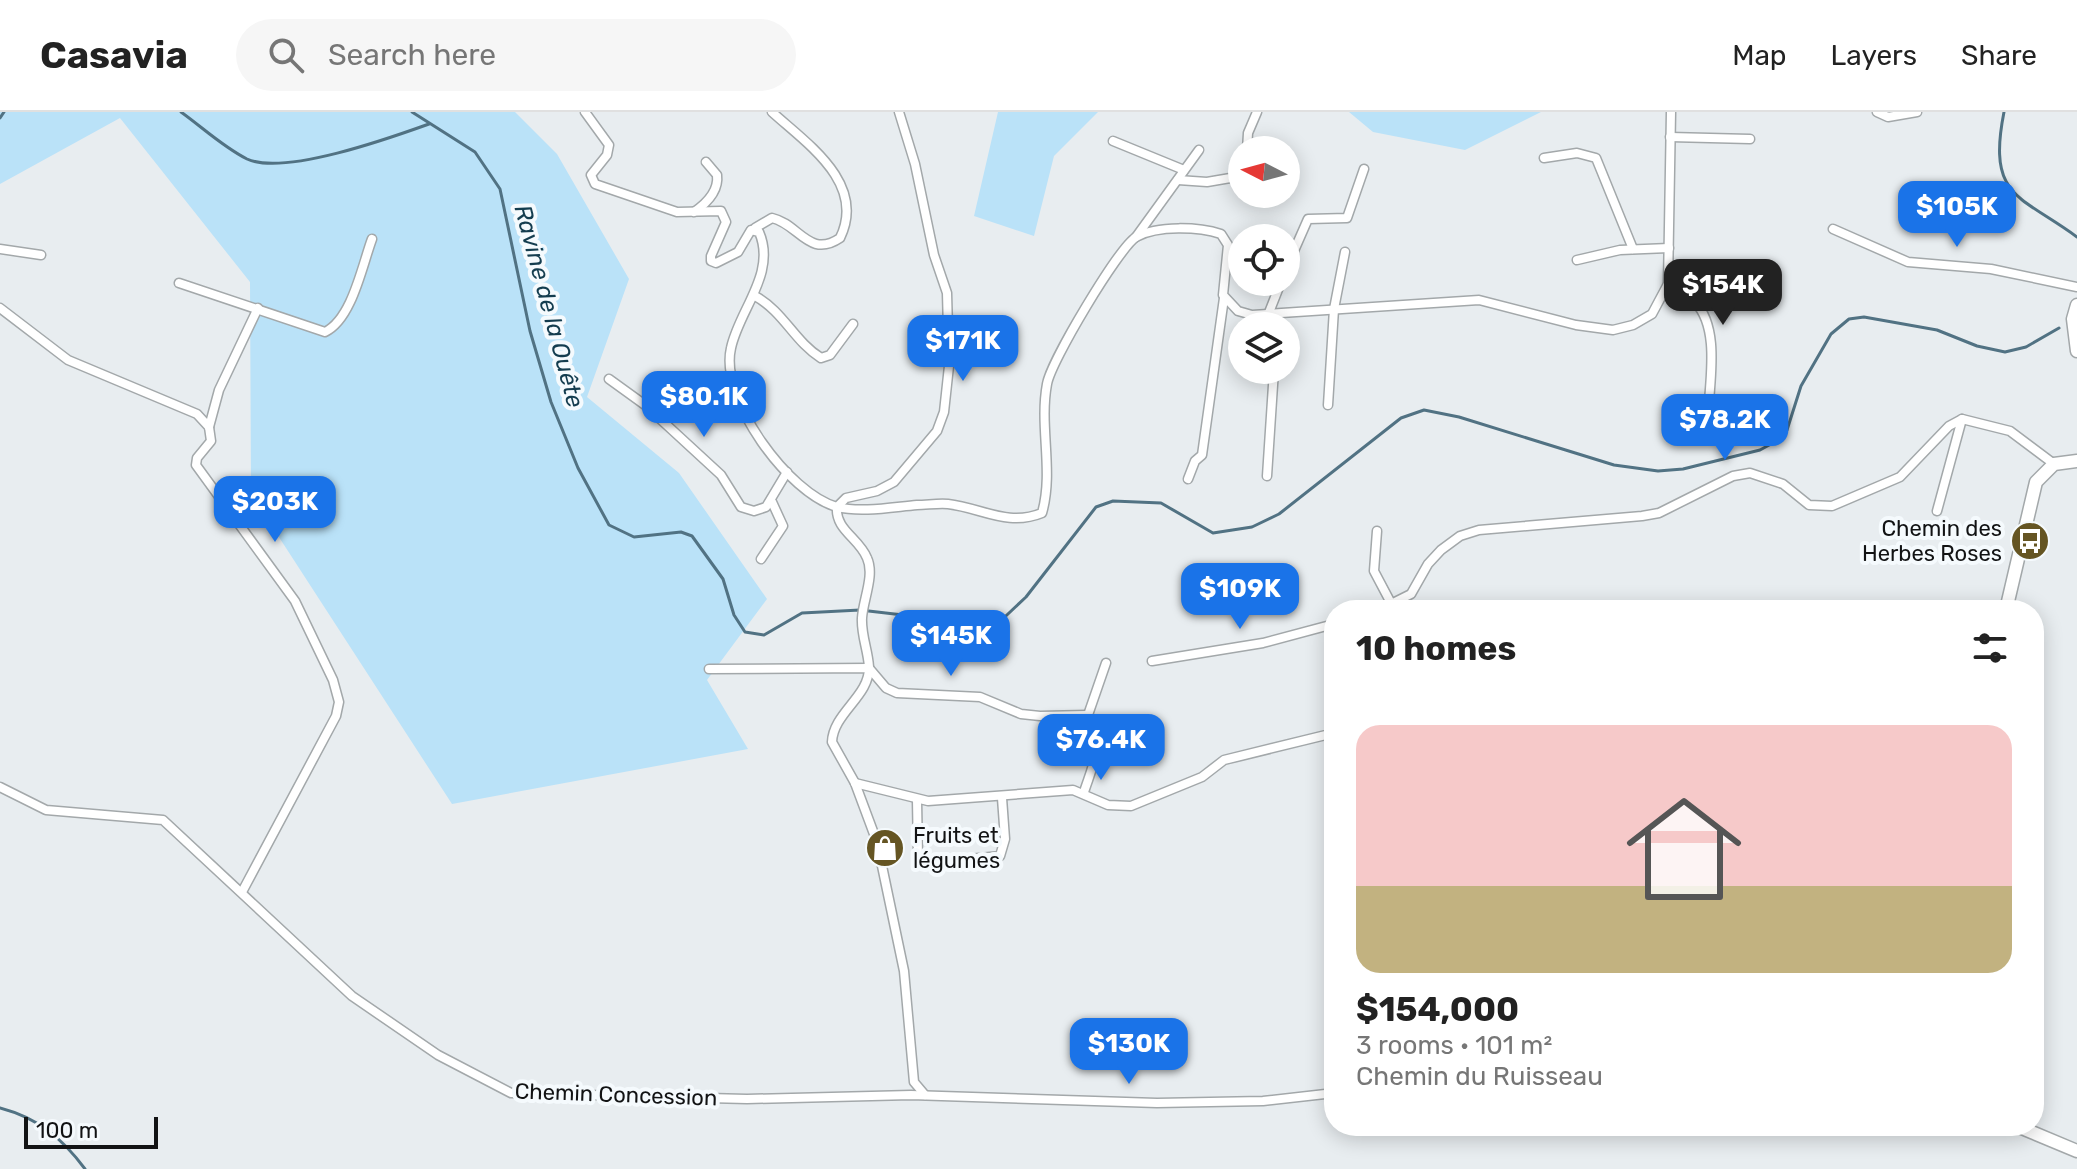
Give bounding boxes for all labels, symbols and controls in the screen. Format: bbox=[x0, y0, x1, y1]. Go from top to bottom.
search box bbox=[236, 19, 796, 91]
text: Casavia bbox=[40, 32, 188, 78]
icon: search bbox=[264, 33, 308, 77]
text: Search here bbox=[328, 37, 496, 73]
text: Map bbox=[1732, 39, 1787, 72]
text: Layers bbox=[1831, 39, 1917, 72]
text: Share bbox=[1961, 39, 2037, 72]
north arrow bbox=[1228, 136, 1300, 208]
map controls bbox=[1228, 136, 1300, 384]
pin: $105K bbox=[1901, 181, 2013, 249]
text: $105K bbox=[1916, 191, 1998, 222]
water label: Ravine de la Ouête bbox=[508, 201, 590, 411]
button: locate bbox=[1228, 224, 1300, 296]
pin: $154K bbox=[1667, 259, 1779, 327]
text: $154K bbox=[1682, 269, 1764, 300]
button: layers bbox=[1228, 312, 1300, 384]
pin: $171K bbox=[907, 315, 1019, 383]
text: $171K bbox=[925, 325, 1001, 356]
pin: $80.1K bbox=[639, 371, 769, 439]
text: $80.1K bbox=[660, 381, 748, 412]
pin: $78.2K bbox=[1660, 394, 1790, 462]
text: $78.2K bbox=[1679, 404, 1771, 435]
pin: $203K bbox=[219, 476, 331, 544]
text: $203K bbox=[232, 486, 318, 517]
place label: Chemin des Herbes Roses bbox=[1862, 515, 2002, 567]
bus stop icon: Chemin des Herbes Roses bbox=[2009, 520, 2051, 562]
pin: $109K bbox=[1184, 563, 1296, 631]
text: $109K bbox=[1199, 573, 1281, 604]
pin: $145K bbox=[895, 610, 1007, 678]
text: $145K bbox=[910, 620, 992, 651]
icon: filters bbox=[1968, 626, 2012, 670]
text: 10 homes bbox=[1356, 628, 1516, 669]
pin: $76.4K bbox=[1036, 714, 1166, 782]
text: $76.4K bbox=[1056, 724, 1146, 755]
icon: home bbox=[1612, 777, 1756, 921]
place label: Fruits et légumes bbox=[913, 822, 1000, 874]
shop icon: Fruits et légumes bbox=[864, 827, 906, 869]
text: $154,000 bbox=[1356, 989, 1519, 1030]
pin: $130K bbox=[1073, 1018, 1185, 1086]
text: $130K bbox=[1088, 1028, 1170, 1059]
text: 3 rooms · 101 m² bbox=[1356, 1030, 1552, 1061]
text: Chemin du Ruisseau bbox=[1356, 1061, 1603, 1092]
street label: Chemin Concession bbox=[514, 1077, 718, 1112]
scale bar bbox=[24, 1113, 158, 1149]
text: 100 m bbox=[36, 1117, 98, 1144]

